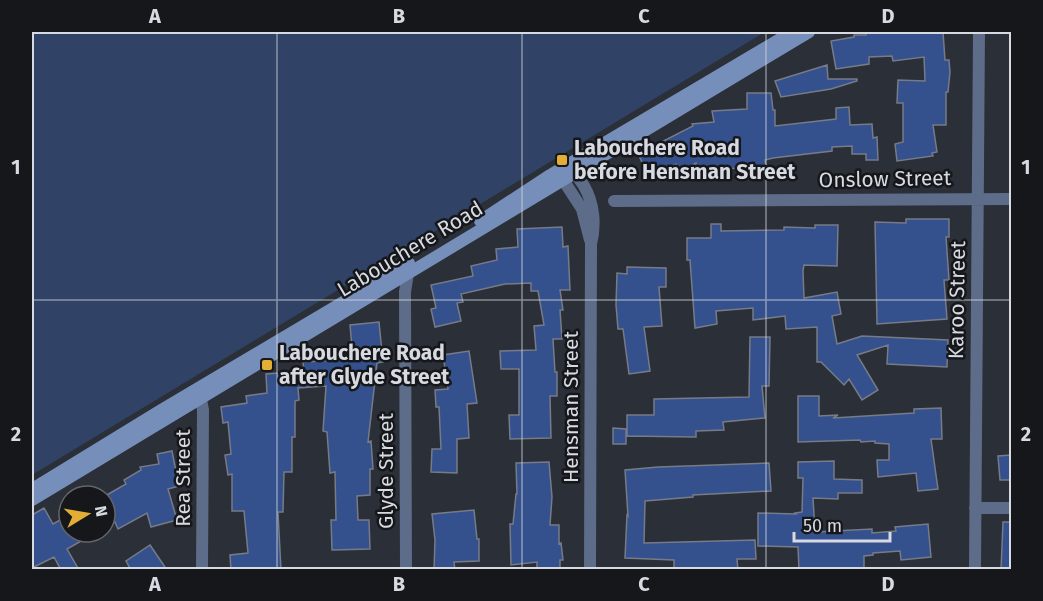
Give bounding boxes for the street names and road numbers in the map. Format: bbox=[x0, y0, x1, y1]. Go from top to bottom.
street label: Onslow Street bbox=[819, 165, 952, 193]
street label: Labouchere Road bbox=[332, 195, 488, 303]
street label: Karoo Street bbox=[943, 240, 971, 359]
street label: Hensman Street bbox=[558, 331, 584, 483]
street label: Glyde Street bbox=[373, 413, 399, 529]
street label: Rea Street bbox=[170, 429, 196, 527]

